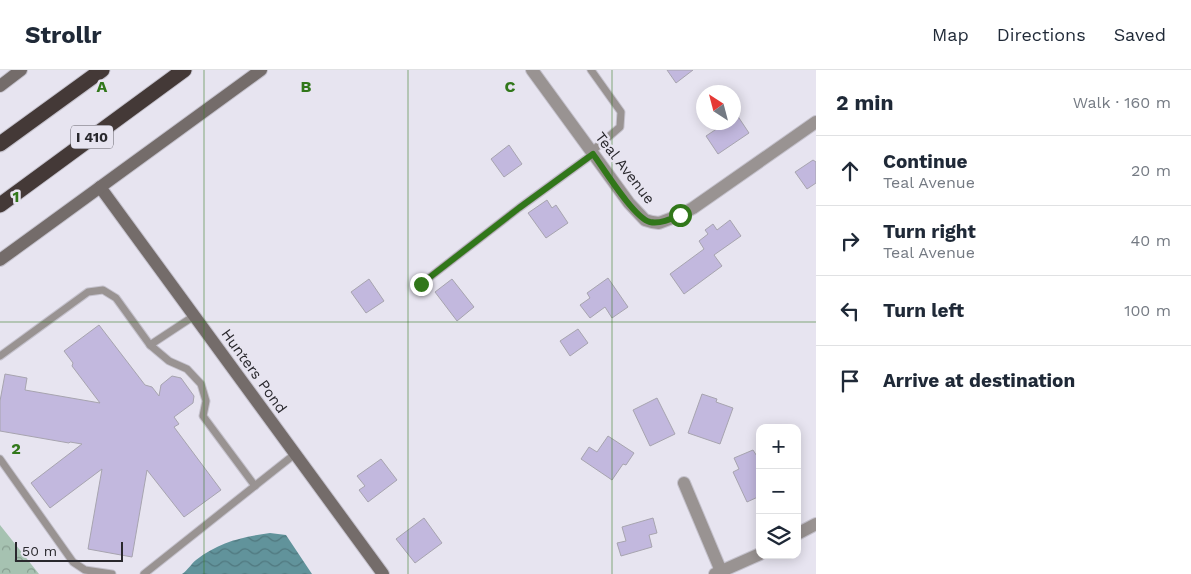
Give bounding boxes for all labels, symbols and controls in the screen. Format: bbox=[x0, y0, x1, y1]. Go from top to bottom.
text: Strollr bbox=[25, 21, 102, 49]
text: Map bbox=[932, 24, 969, 45]
text: Directions bbox=[997, 24, 1086, 45]
text: Saved bbox=[1114, 24, 1166, 45]
text: A bbox=[97, 77, 108, 96]
text: B bbox=[301, 77, 312, 96]
text: C bbox=[505, 77, 516, 96]
north arrow bbox=[696, 85, 741, 130]
text: 2 min bbox=[836, 90, 893, 115]
text: Walk · 160 m bbox=[1073, 93, 1171, 112]
road number: I 410 bbox=[71, 126, 113, 148]
street label: Teal Avenue bbox=[591, 128, 659, 208]
text: Continue bbox=[883, 150, 967, 173]
icon: ahead bbox=[836, 157, 864, 185]
text: 20 m bbox=[1131, 161, 1171, 180]
text: Teal Avenue bbox=[883, 173, 975, 192]
text: 1 bbox=[13, 187, 19, 206]
route start bbox=[669, 204, 692, 227]
text: Turn right bbox=[883, 220, 976, 243]
icon: right bbox=[836, 227, 864, 255]
text: 40 m bbox=[1131, 231, 1171, 250]
text: Teal Avenue bbox=[883, 243, 975, 262]
route end bbox=[410, 273, 433, 296]
icon: left bbox=[836, 297, 864, 325]
text: Turn left bbox=[883, 299, 964, 322]
text: 100 m bbox=[1124, 301, 1171, 320]
street label: Hunters Pond bbox=[217, 325, 291, 417]
icon: arrive bbox=[836, 367, 864, 395]
text: Arrive at destination bbox=[883, 369, 1075, 392]
map controls bbox=[756, 424, 801, 559]
button: + bbox=[756, 424, 801, 469]
text: 2 bbox=[11, 439, 21, 458]
button: − bbox=[756, 469, 801, 514]
button: layers bbox=[756, 514, 801, 559]
scale bar bbox=[15, 539, 122, 562]
text: 50 m bbox=[22, 543, 57, 559]

